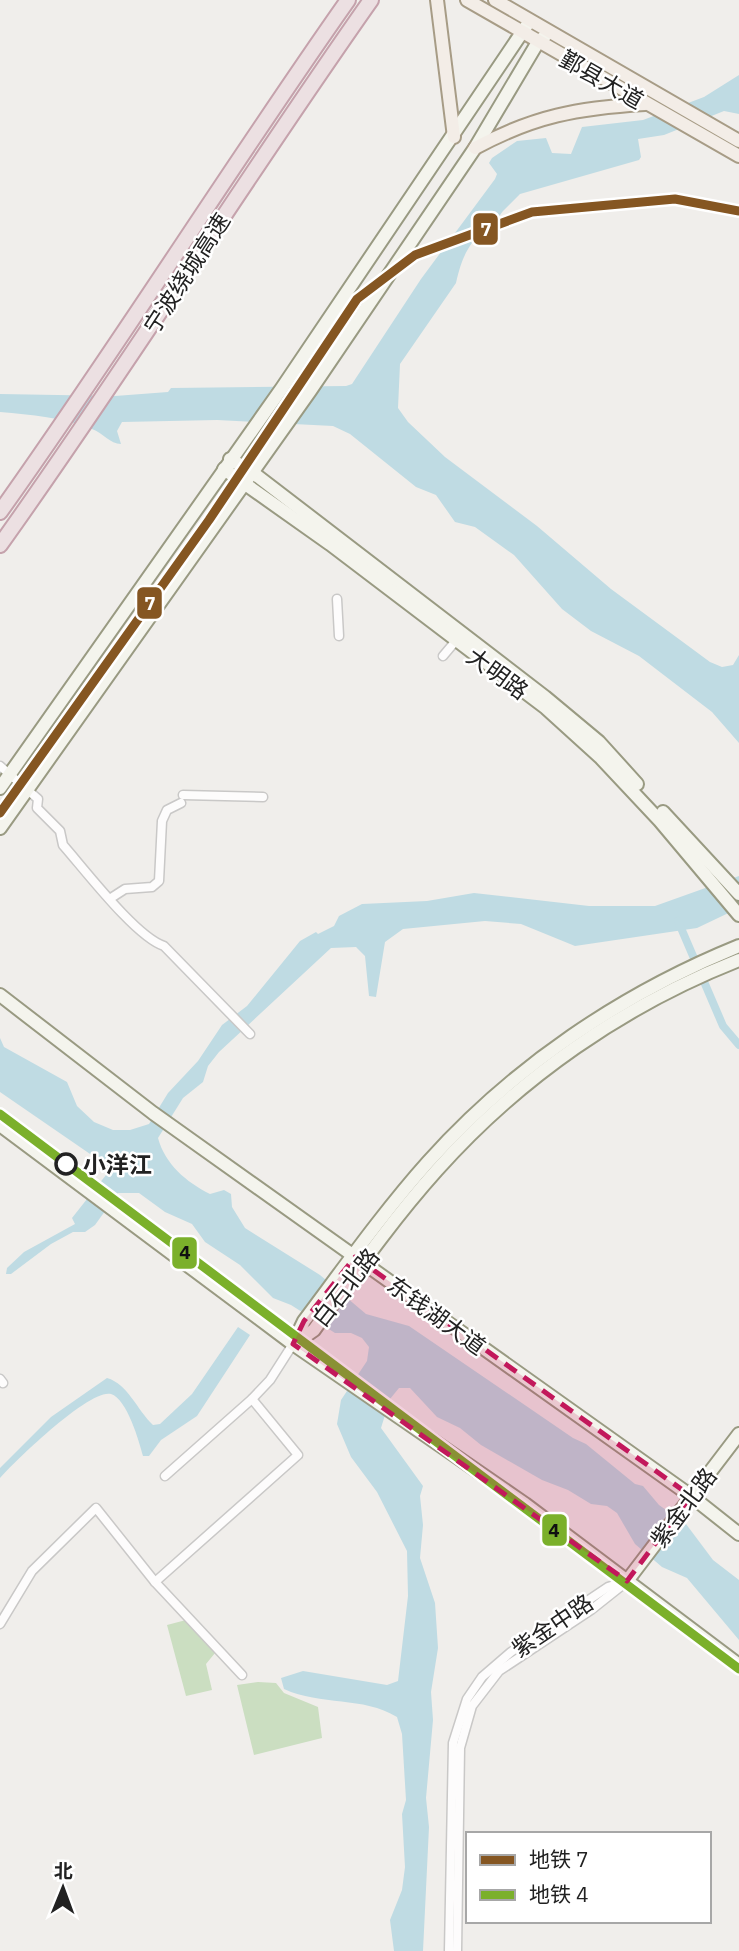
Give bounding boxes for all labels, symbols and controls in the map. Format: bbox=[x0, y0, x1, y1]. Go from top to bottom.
street label: 鄞县大道 bbox=[555, 43, 649, 115]
street label: 宁波绕城高速 bbox=[136, 207, 236, 339]
line badge: 7 bbox=[472, 212, 499, 246]
text: 7 bbox=[480, 217, 492, 241]
line badge: 7 bbox=[136, 586, 163, 620]
text: 7 bbox=[144, 591, 156, 615]
street label: 大明路 bbox=[461, 641, 535, 705]
place label: 小洋江 bbox=[83, 1149, 152, 1179]
marker: 小洋江 bbox=[55, 1153, 77, 1175]
line badge: 4 bbox=[171, 1236, 198, 1270]
text: 4 bbox=[179, 1240, 191, 1264]
street label: 白石北路 bbox=[305, 1242, 385, 1332]
street label: 东钱湖大道 bbox=[382, 1269, 492, 1361]
street label: 紫金北路 bbox=[643, 1461, 723, 1553]
line badge: 4 bbox=[541, 1513, 568, 1547]
text: 4 bbox=[548, 1518, 560, 1542]
street label: 紫金中路 bbox=[505, 1587, 599, 1663]
legend bbox=[466, 1832, 711, 1923]
text: 地铁 7 bbox=[529, 1845, 589, 1873]
north arrow bbox=[28, 1853, 98, 1923]
text: 北 bbox=[54, 1859, 73, 1883]
text: 地铁 4 bbox=[529, 1880, 589, 1908]

